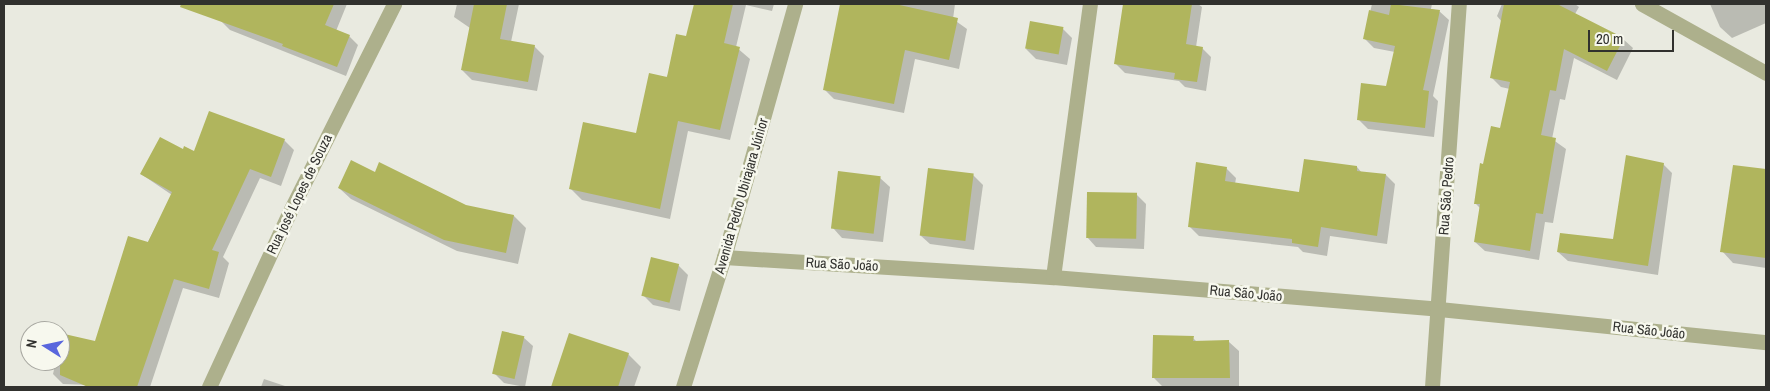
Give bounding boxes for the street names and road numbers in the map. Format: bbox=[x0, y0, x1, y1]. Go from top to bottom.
street label: Avenida Pedro Ubirajara Júnior bbox=[711, 116, 771, 276]
street label: Rua josé Lopes de Souza bbox=[263, 131, 335, 257]
street label: Rua São Pedro bbox=[1435, 156, 1457, 236]
street label: Rua São João bbox=[805, 254, 879, 274]
street label: Rua São João bbox=[1209, 281, 1283, 305]
street label: Rua São João bbox=[1612, 318, 1686, 342]

